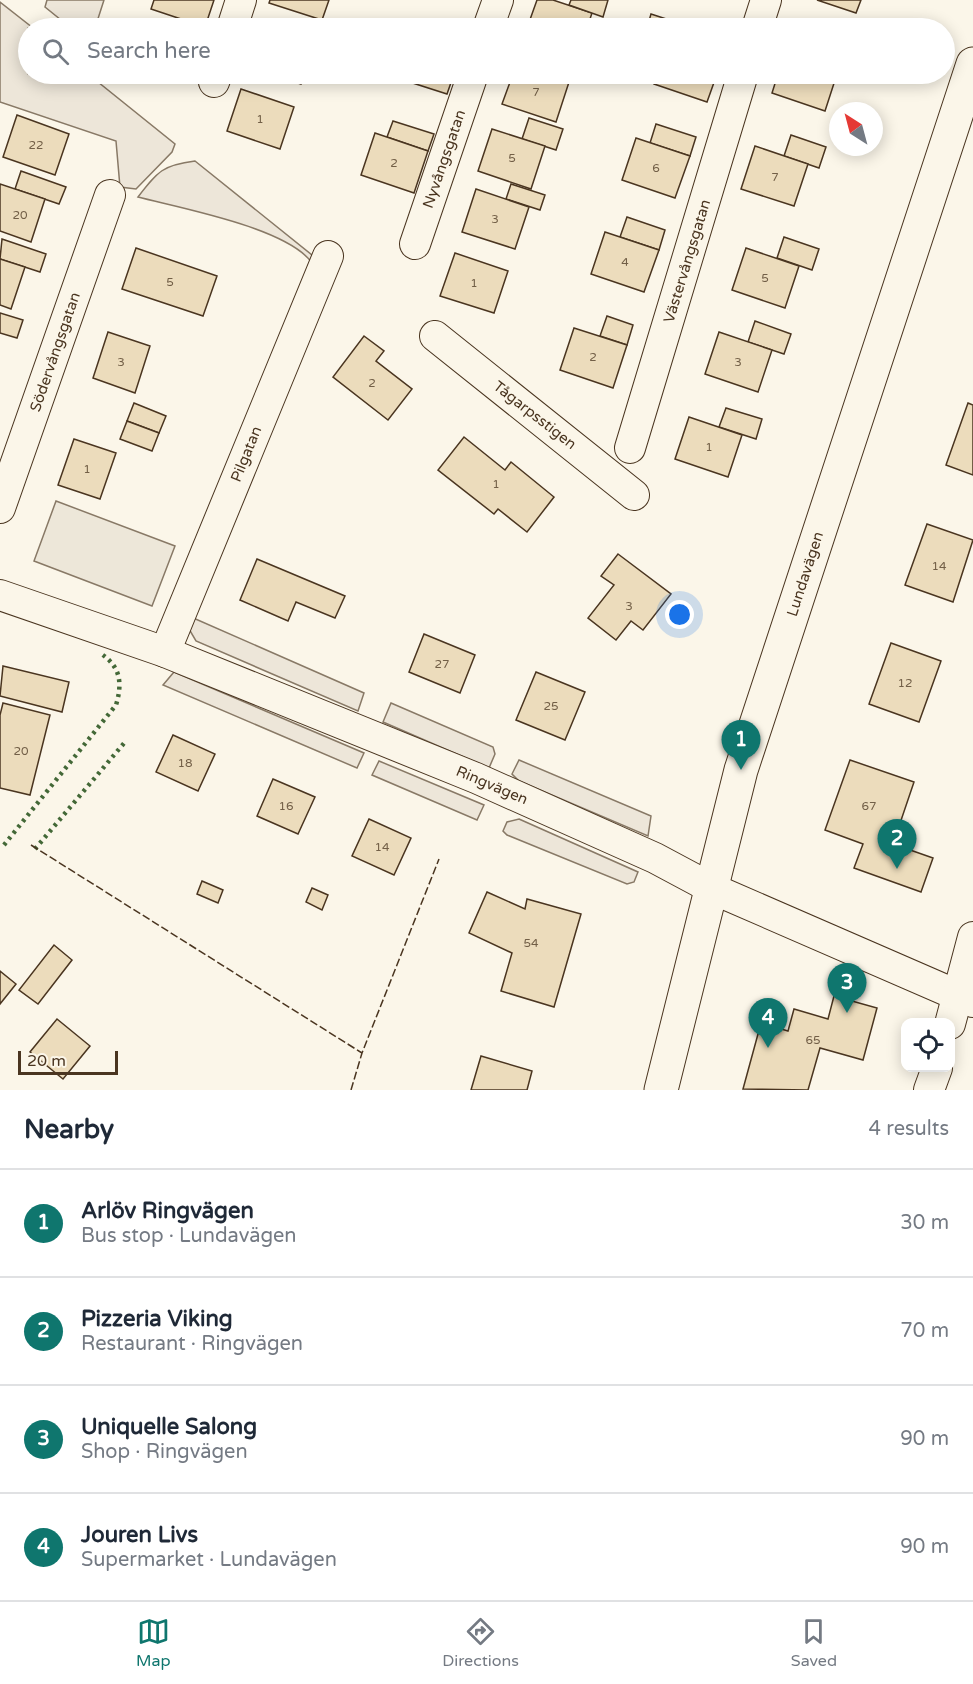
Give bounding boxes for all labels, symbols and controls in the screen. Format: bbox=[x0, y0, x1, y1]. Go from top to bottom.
search box bbox=[18, 18, 955, 84]
icon: search bbox=[39, 35, 72, 68]
text: Search here bbox=[87, 38, 211, 64]
house number: 7 bbox=[532, 85, 540, 99]
north arrow bbox=[829, 102, 883, 156]
street label: Nyvångsgatan bbox=[419, 107, 469, 211]
house number: 1 bbox=[256, 112, 264, 126]
house number: 22 bbox=[28, 138, 44, 152]
house number: 5 bbox=[508, 151, 516, 165]
house number: 2 bbox=[390, 156, 398, 170]
house number: 6 bbox=[652, 161, 660, 175]
house number: 7 bbox=[771, 170, 779, 184]
street label: Västervångsgatan bbox=[660, 197, 714, 325]
house number: 20 bbox=[12, 208, 28, 222]
house number: 3 bbox=[491, 212, 499, 226]
house number: 4 bbox=[621, 255, 629, 269]
house number: 5 bbox=[761, 271, 769, 285]
house number: 5 bbox=[166, 275, 174, 289]
house number: 1 bbox=[470, 276, 478, 290]
street label: Södervångsgatan bbox=[26, 290, 84, 414]
house number: 2 bbox=[589, 350, 597, 364]
house number: 3 bbox=[117, 355, 125, 369]
house number: 3 bbox=[734, 355, 742, 369]
house number: 2 bbox=[368, 376, 376, 390]
street label: Tågarpsstigen bbox=[490, 377, 580, 453]
street label: Pilgatan bbox=[227, 424, 265, 484]
house number: 1 bbox=[705, 440, 713, 454]
house number: 1 bbox=[83, 462, 91, 476]
house number: 1 bbox=[492, 477, 500, 491]
street label: Lundavägen bbox=[783, 529, 827, 619]
house number: 14 bbox=[931, 559, 947, 573]
house number: 3 bbox=[625, 599, 633, 613]
your location bbox=[665, 600, 694, 629]
house number: 27 bbox=[434, 657, 450, 671]
house number: 12 bbox=[897, 676, 913, 690]
house number: 25 bbox=[543, 699, 559, 713]
pin: 1 bbox=[722, 720, 760, 770]
house number: 20 bbox=[13, 744, 29, 758]
house number: 18 bbox=[177, 756, 193, 770]
street label: Ringvägen bbox=[453, 762, 531, 808]
house number: 16 bbox=[278, 799, 294, 813]
house number: 67 bbox=[861, 799, 877, 813]
pin: 2 bbox=[878, 820, 916, 869]
house number: 14 bbox=[374, 840, 390, 854]
house number: 54 bbox=[523, 936, 539, 950]
pin: 3 bbox=[828, 964, 866, 1013]
pin: 4 bbox=[748, 998, 788, 1048]
map controls bbox=[901, 1018, 955, 1072]
button: locate bbox=[901, 1018, 955, 1072]
house number: 65 bbox=[805, 1033, 821, 1047]
scale bar bbox=[18, 1048, 118, 1076]
text: 20 m bbox=[27, 1051, 66, 1071]
text: Nearby bbox=[24, 1114, 114, 1145]
text: 4 results bbox=[869, 1117, 949, 1141]
text: Arlöv Ringvägen bbox=[81, 1198, 254, 1224]
text: 1 bbox=[37, 1211, 50, 1235]
text: 30 m bbox=[900, 1211, 949, 1235]
text: Bus stop · Lundavägen bbox=[81, 1224, 297, 1248]
text: Pizzeria Viking bbox=[81, 1306, 233, 1332]
text: 2 bbox=[37, 1319, 50, 1343]
text: 70 m bbox=[900, 1319, 949, 1343]
text: Restaurant · Ringvägen bbox=[81, 1332, 303, 1356]
text: Uniquelle Salong bbox=[81, 1414, 257, 1440]
text: 3 bbox=[37, 1427, 50, 1451]
text: 90 m bbox=[900, 1427, 949, 1451]
text: Shop · Ringvägen bbox=[81, 1440, 248, 1464]
text: Jouren Livs bbox=[81, 1522, 198, 1548]
text: 4 bbox=[37, 1535, 50, 1559]
text: 90 m bbox=[900, 1535, 949, 1559]
text: Supermarket · Lundavägen bbox=[81, 1548, 337, 1572]
tab: Map bbox=[136, 1615, 170, 1671]
tab: Directions bbox=[442, 1615, 519, 1671]
tab: Saved bbox=[791, 1615, 837, 1671]

